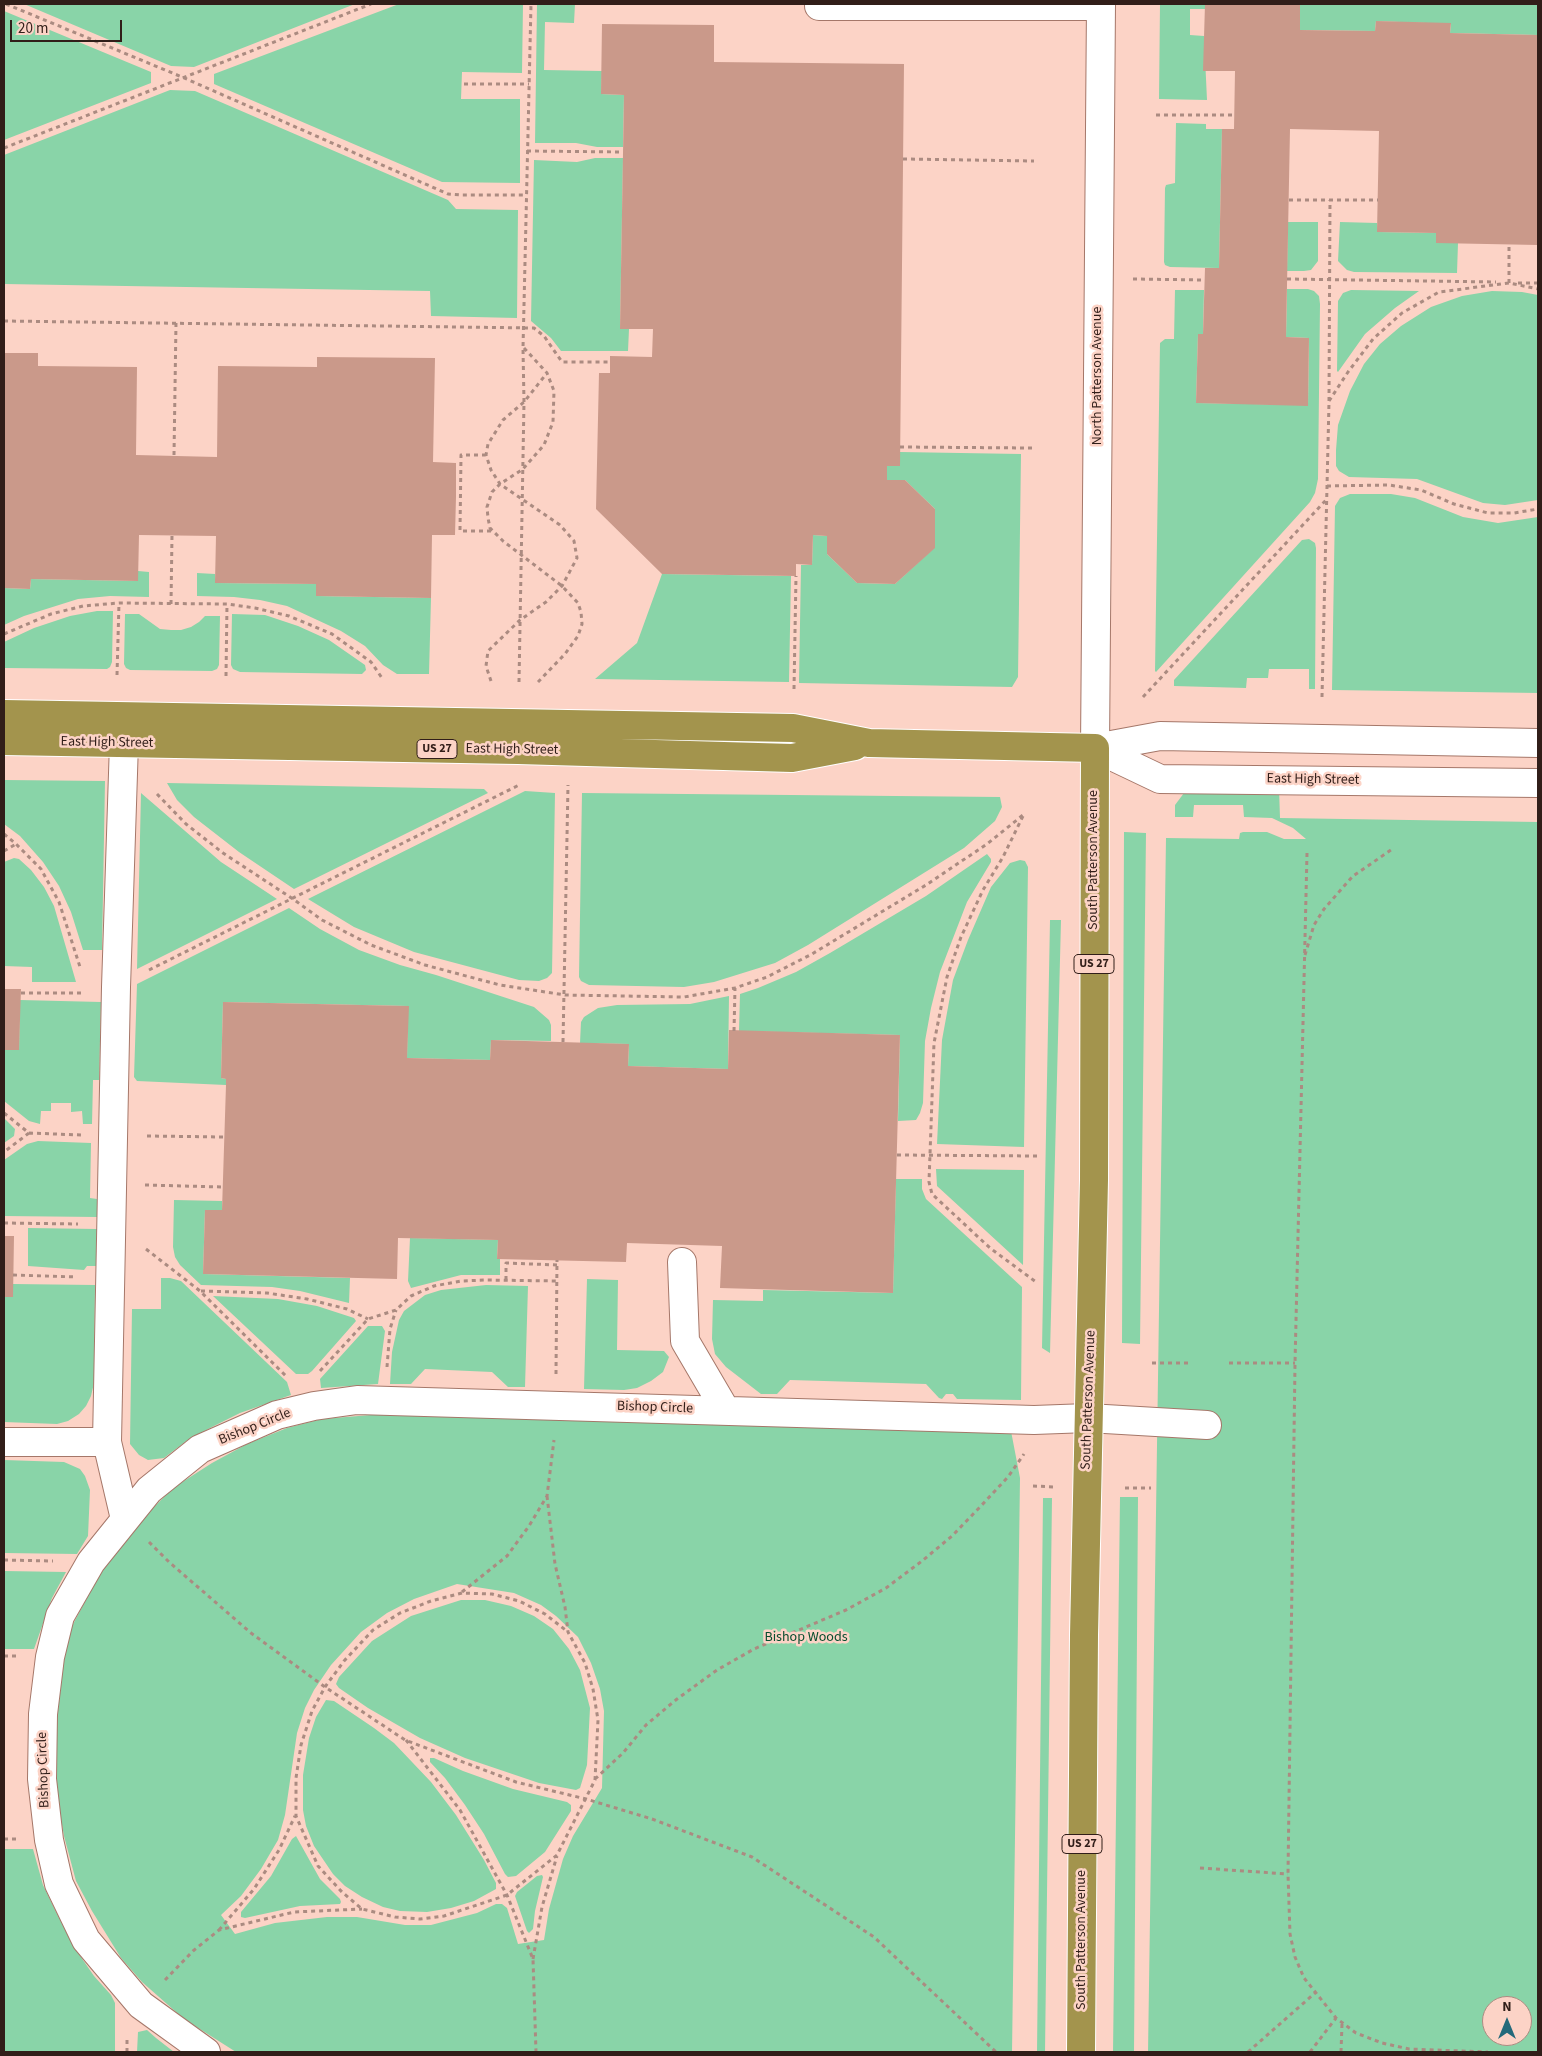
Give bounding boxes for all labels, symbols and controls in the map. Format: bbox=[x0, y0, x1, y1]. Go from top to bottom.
scale bar bbox=[12, 10, 125, 42]
text: 20 m bbox=[18, 18, 48, 39]
street label: North Patterson Avenue bbox=[1090, 307, 1106, 445]
street label: East High Street bbox=[61, 734, 153, 752]
road number: US 27 bbox=[417, 740, 457, 759]
street label: East High Street bbox=[466, 741, 558, 759]
street label: East High Street bbox=[1267, 771, 1359, 789]
street label: South Patterson Avenue bbox=[1086, 790, 1102, 930]
road number: US 27 bbox=[1074, 954, 1114, 974]
street label: South Patterson Avenue bbox=[1078, 1330, 1100, 1470]
street label: Bishop Circle bbox=[617, 1398, 693, 1418]
street label: Bishop Circle bbox=[216, 1405, 294, 1449]
park label: Bishop Woods bbox=[764, 1630, 848, 1646]
street label: Bishop Circle bbox=[34, 1732, 54, 1808]
road number: US 27 bbox=[1062, 1835, 1102, 1854]
street label: South Patterson Avenue bbox=[1074, 1870, 1090, 2010]
north arrow bbox=[1482, 1996, 1532, 2046]
text: N bbox=[1502, 1997, 1512, 2017]

